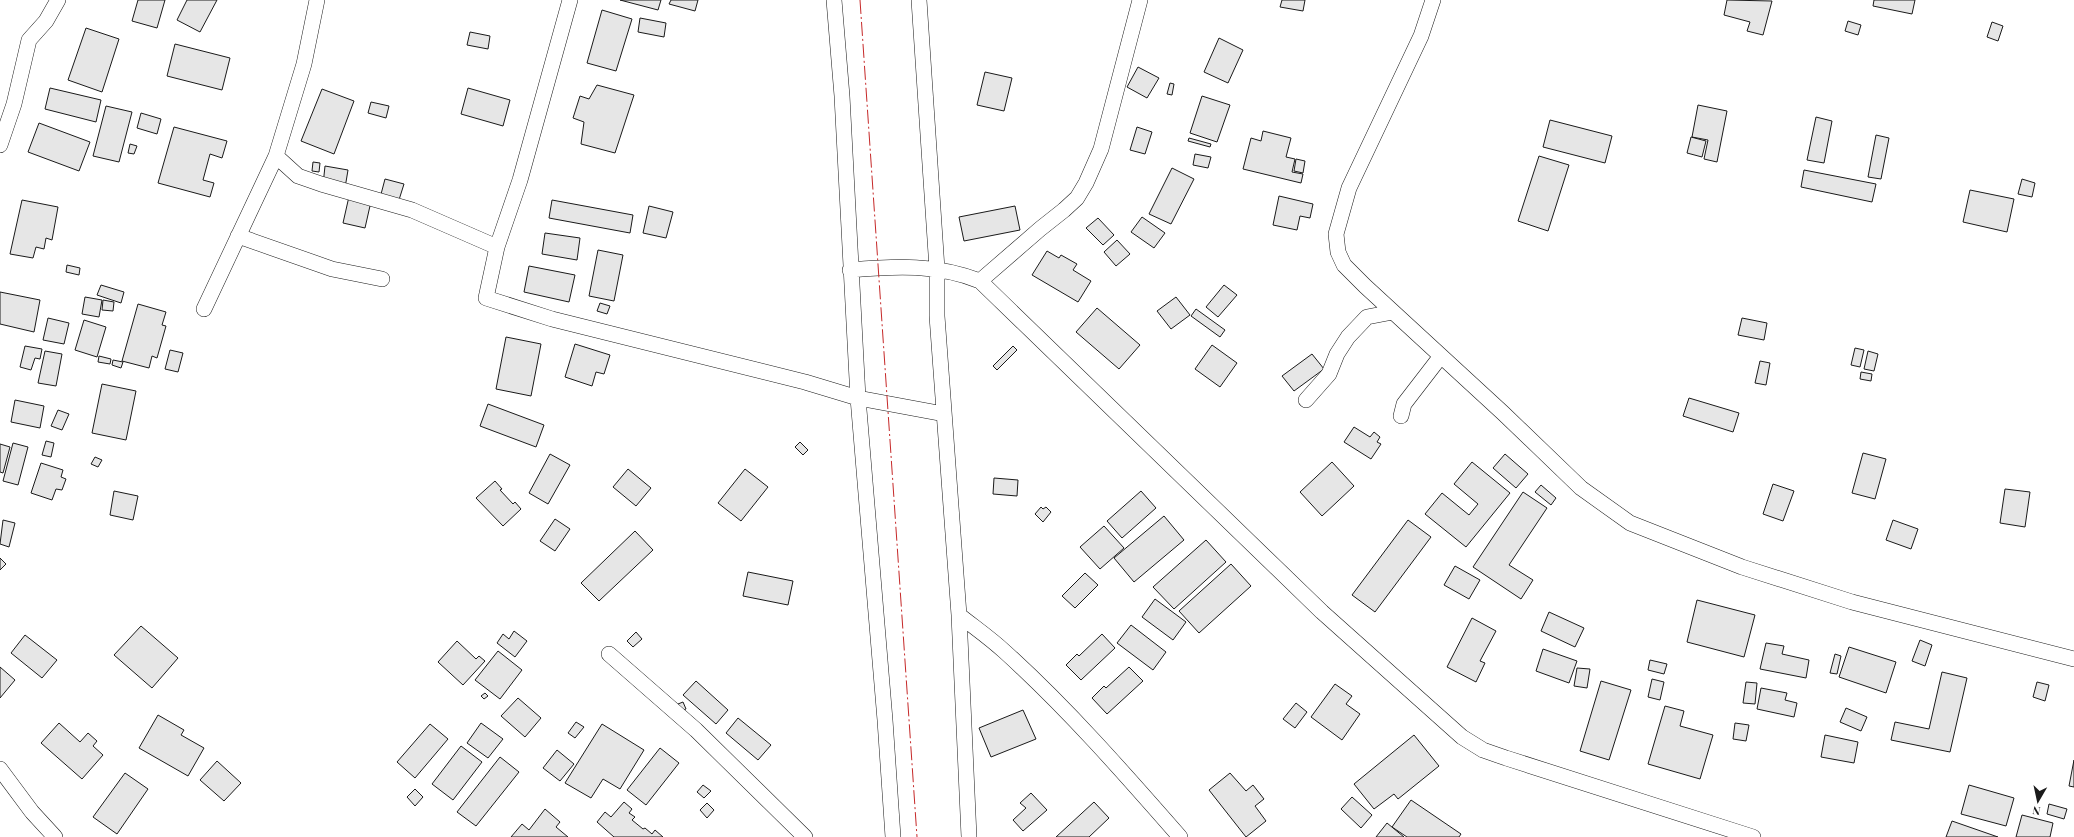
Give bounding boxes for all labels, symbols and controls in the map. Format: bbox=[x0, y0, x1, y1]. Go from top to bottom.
north arrow bbox=[2018, 781, 2058, 821]
text: N bbox=[2031, 803, 2041, 819]

